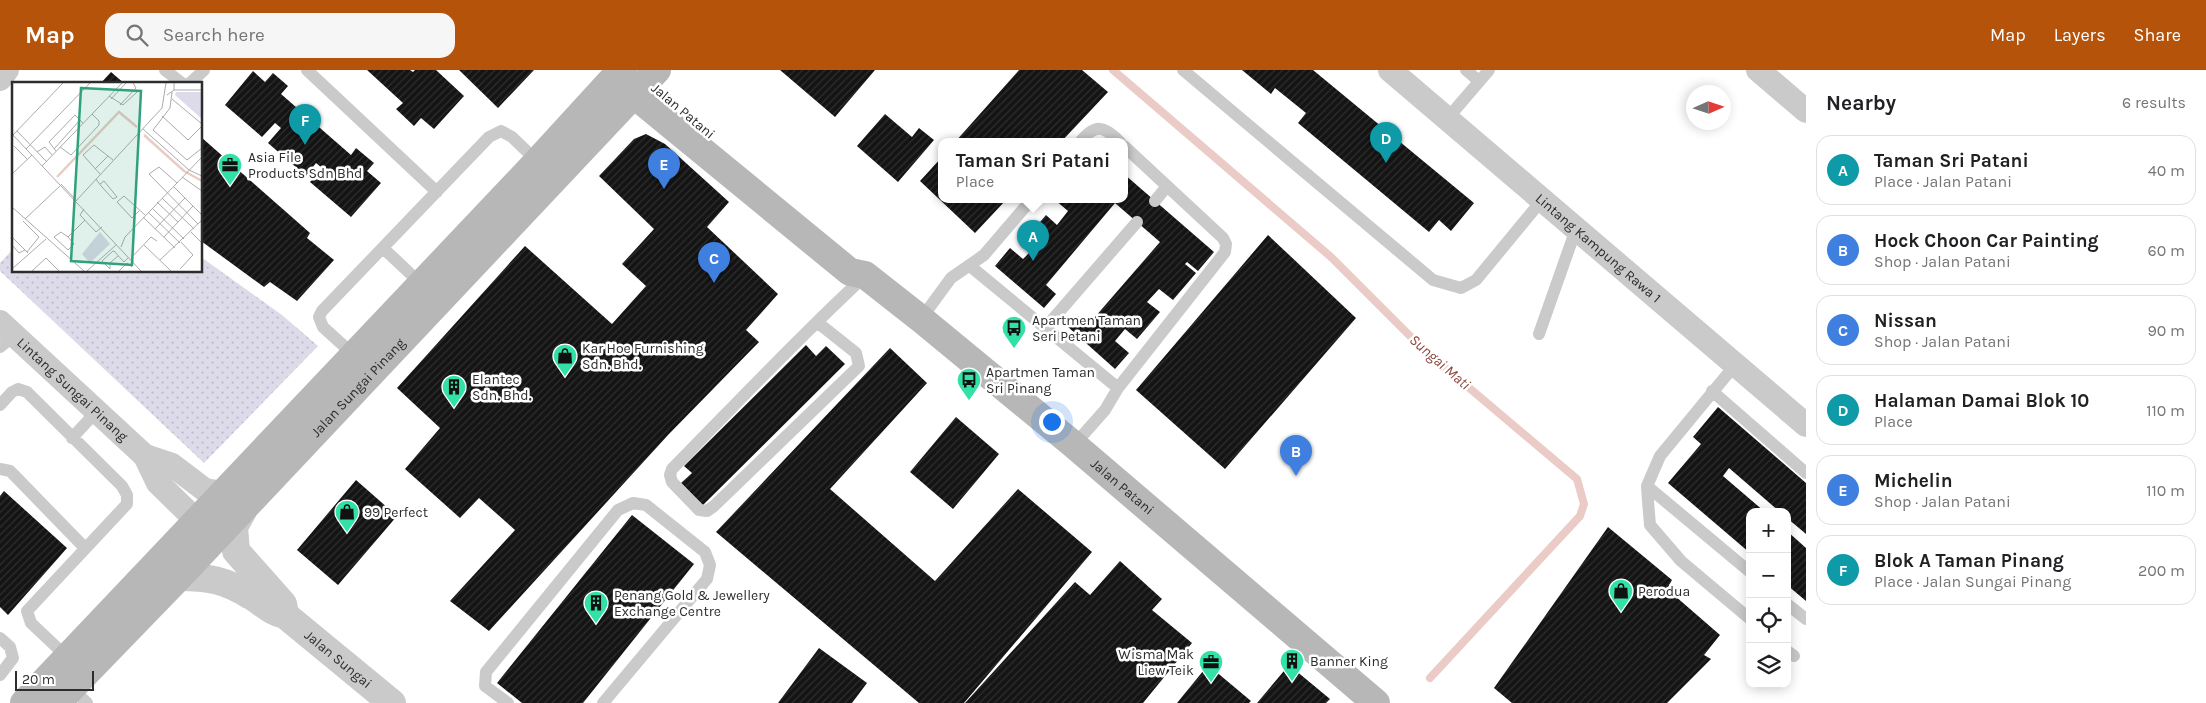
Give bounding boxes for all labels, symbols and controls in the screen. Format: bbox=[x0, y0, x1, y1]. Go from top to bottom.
search box bbox=[105, 13, 455, 58]
text: Map bbox=[25, 21, 75, 49]
icon: search bbox=[123, 21, 151, 49]
text: Search here bbox=[163, 24, 265, 46]
text: Map bbox=[1990, 24, 2026, 46]
text: Layers bbox=[2054, 24, 2106, 46]
text: Share bbox=[2134, 24, 2181, 46]
street label: Jalan Patani bbox=[648, 79, 718, 143]
inset map bbox=[12, 82, 202, 272]
north arrow bbox=[1686, 85, 1731, 130]
text: Nearby bbox=[1826, 91, 1896, 115]
text: 6 results bbox=[2122, 93, 2186, 112]
pin: F bbox=[289, 104, 321, 145]
pin: D bbox=[1370, 122, 1402, 163]
popup bbox=[938, 138, 1128, 203]
pin: E bbox=[648, 148, 680, 189]
place label: Asia File Products Sdn Bhd bbox=[248, 149, 362, 182]
text: Taman Sri Patani bbox=[956, 150, 1110, 172]
text: Taman Sri Patani bbox=[1874, 150, 2029, 172]
office icon: Asia File Products Sdn Bhd bbox=[217, 152, 243, 186]
text: A bbox=[1838, 161, 1848, 180]
text: 40 m bbox=[2148, 161, 2185, 180]
text: Place bbox=[956, 172, 994, 191]
text: Place · Jalan Patani bbox=[1874, 172, 2012, 191]
street label: Lintang Kampung Rawa 1 bbox=[1532, 190, 1665, 306]
pin: A bbox=[1017, 220, 1049, 261]
text: Hock Choon Car Painting bbox=[1874, 230, 2099, 252]
text: B bbox=[1838, 241, 1848, 260]
text: 60 m bbox=[2148, 241, 2185, 260]
pin: C bbox=[698, 242, 730, 283]
text: Shop · Jalan Patani bbox=[1874, 252, 2011, 271]
text: Nissan bbox=[1874, 310, 1937, 332]
place label: Apartmen Taman Seri Petani bbox=[1032, 312, 1141, 345]
bus stop icon: Apartmen Taman Seri Petani bbox=[1001, 315, 1027, 349]
text: C bbox=[1838, 321, 1848, 340]
text: 90 m bbox=[2147, 321, 2185, 340]
water label: Sungai Mati bbox=[1406, 331, 1474, 393]
text: Shop · Jalan Patani bbox=[1874, 332, 2011, 351]
street label: Lintang Sungai Pinang bbox=[14, 334, 132, 445]
street label: Jalan Sungai Pinang bbox=[307, 334, 409, 440]
place label: Kar Hoe Furnishing Sdn. Bhd. bbox=[582, 340, 704, 373]
shop icon: Kar Hoe Furnishing Sdn. Bhd. bbox=[552, 343, 578, 377]
place label: Apartmen Taman Sri Pinang bbox=[986, 364, 1095, 397]
bus stop icon: Apartmen Taman Sri Pinang bbox=[956, 367, 982, 401]
place label: Elantec Sdn. Bhd. bbox=[472, 371, 531, 404]
building icon: Elantec Sdn. Bhd. bbox=[441, 374, 467, 408]
text: Halaman Damai Blok 10 bbox=[1874, 390, 2089, 412]
text: D bbox=[1838, 401, 1848, 420]
text: 110 m bbox=[2146, 401, 2185, 420]
your location bbox=[1039, 409, 1065, 435]
text: Place bbox=[1874, 412, 1913, 431]
pin: B bbox=[1280, 435, 1312, 476]
street label: Jalan Patani bbox=[1087, 455, 1158, 518]
text: Michelin bbox=[1874, 470, 1953, 492]
text: E bbox=[1838, 481, 1848, 500]
text: 110 m bbox=[2146, 481, 2185, 500]
text: Shop · Jalan Patani bbox=[1874, 492, 2011, 511]
shop icon: 99 Perfect bbox=[334, 499, 360, 533]
place label: 99 Perfect bbox=[364, 504, 428, 521]
map controls bbox=[1746, 508, 1791, 688]
button: + bbox=[1746, 508, 1791, 553]
text: Blok A Taman Pinang bbox=[1874, 550, 2064, 572]
button: − bbox=[1746, 553, 1791, 598]
text: F bbox=[1839, 561, 1847, 580]
text: 200 m bbox=[2138, 561, 2185, 580]
text: Place · Jalan Sungai Pinang bbox=[1874, 572, 2071, 591]
shop icon: Perodua bbox=[1608, 578, 1634, 612]
place label: Perodua bbox=[1638, 583, 1690, 600]
place label: Penang Gold & Jewellery Exchange Centre bbox=[614, 587, 770, 620]
building icon: Penang Gold & Jewellery Exchange Centre bbox=[583, 590, 609, 624]
button: locate bbox=[1746, 598, 1791, 643]
street label: Jalan Sungai bbox=[301, 626, 375, 692]
button: layers bbox=[1746, 643, 1791, 688]
place label: Wisma Mak Liew Teik bbox=[1118, 646, 1194, 679]
building icon: Banner King bbox=[1279, 648, 1305, 682]
office icon: Wisma Mak Liew Teik bbox=[1198, 649, 1224, 683]
place label: Banner King bbox=[1310, 653, 1388, 670]
scale bar bbox=[15, 668, 94, 691]
text: 20 m bbox=[22, 671, 55, 688]

